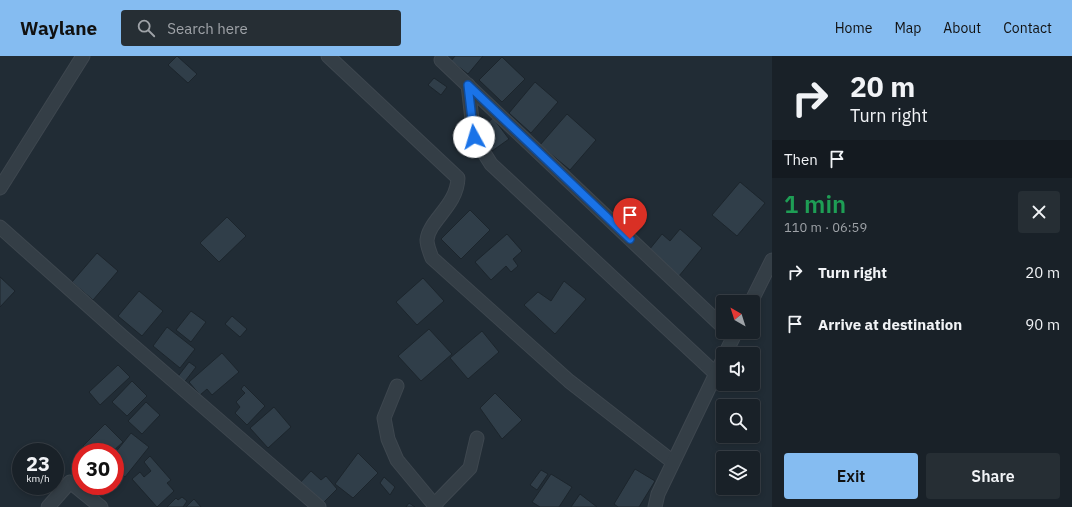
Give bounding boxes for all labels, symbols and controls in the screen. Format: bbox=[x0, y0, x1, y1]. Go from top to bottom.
search box bbox=[121, 10, 401, 46]
text: Waylane bbox=[20, 16, 97, 40]
icon: search bbox=[135, 17, 157, 39]
text: Search here bbox=[167, 19, 248, 38]
text: Home bbox=[835, 19, 872, 37]
text: Map bbox=[894, 19, 921, 37]
text: About bbox=[943, 19, 981, 37]
text: Contact bbox=[1003, 19, 1052, 37]
text: 20 m bbox=[850, 68, 915, 105]
icon: right bbox=[784, 72, 836, 124]
text: Turn right bbox=[850, 104, 928, 127]
position arrow bbox=[453, 116, 495, 158]
icon: arrive bbox=[826, 148, 848, 170]
text: Then bbox=[784, 150, 818, 169]
text: 1 min bbox=[784, 188, 846, 220]
button: close bbox=[1018, 191, 1060, 233]
pin bbox=[613, 198, 647, 239]
icon: arrive bbox=[619, 204, 641, 226]
text: 110 m · 06:59 bbox=[784, 219, 867, 236]
icon: right bbox=[784, 261, 806, 283]
text: Turn right bbox=[818, 263, 887, 282]
text: 20 m bbox=[1025, 263, 1060, 282]
north arrow bbox=[716, 295, 760, 339]
map controls bbox=[716, 295, 760, 495]
icon: arrive bbox=[784, 313, 806, 335]
text: Arrive at destination bbox=[818, 315, 962, 334]
text: 90 m bbox=[1025, 315, 1060, 334]
button: sound bbox=[716, 347, 760, 391]
button: search bbox=[716, 399, 760, 443]
speed limit sign: 30 bbox=[72, 443, 124, 495]
text: 23 bbox=[26, 450, 50, 477]
button: layers bbox=[716, 451, 760, 495]
button: Exit bbox=[784, 453, 918, 499]
button: Share bbox=[926, 453, 1060, 499]
text: km/h bbox=[26, 472, 50, 485]

